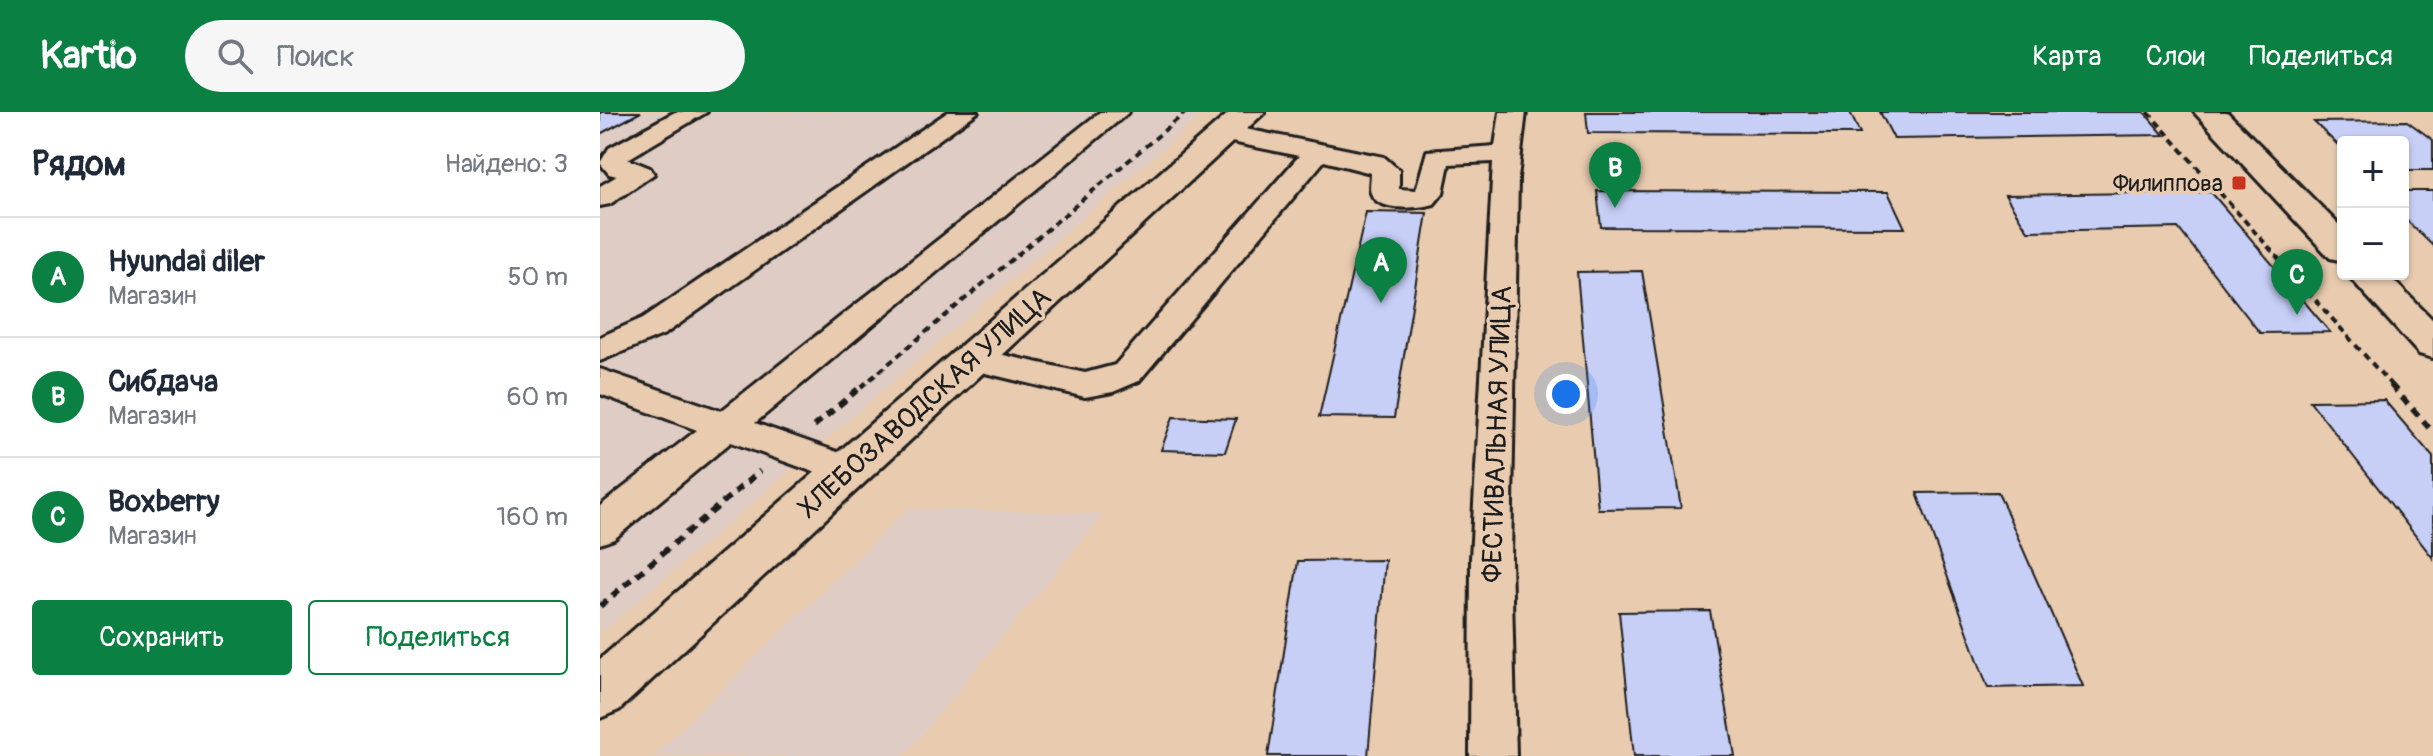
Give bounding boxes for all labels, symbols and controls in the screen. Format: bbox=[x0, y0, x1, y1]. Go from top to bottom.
search box bbox=[185, 20, 745, 92]
text: Kartio bbox=[40, 32, 137, 80]
icon: search bbox=[213, 34, 257, 78]
text: Поиск bbox=[277, 38, 355, 75]
text: Карта bbox=[2032, 39, 2102, 74]
text: Слои bbox=[2146, 39, 2205, 74]
text: Поделиться bbox=[2249, 39, 2393, 74]
map controls bbox=[2337, 136, 2409, 280]
button: + bbox=[2337, 136, 2409, 208]
pin: B bbox=[1589, 142, 1641, 208]
text: Рядом bbox=[32, 143, 126, 186]
text: Найдено: 3 bbox=[445, 148, 568, 180]
place label: Филиппова bbox=[2113, 169, 2223, 198]
marker: Филиппова bbox=[2230, 174, 2248, 192]
button: − bbox=[2337, 208, 2409, 280]
pin: A bbox=[1355, 237, 1407, 303]
text: Hyundai diler bbox=[108, 243, 265, 280]
pin: C bbox=[2271, 249, 2323, 315]
text: A bbox=[50, 261, 66, 293]
text: 50 m bbox=[507, 261, 568, 293]
text: Магазин bbox=[108, 280, 197, 312]
street label: ХЛЕБОЗАВОДСКАЯ УЛИЦА bbox=[791, 280, 1059, 526]
street label: ФЕСТИВАЛЬНАЯ УЛИЦА bbox=[1475, 285, 1520, 583]
text: Сибдача bbox=[108, 363, 218, 400]
your location bbox=[1546, 374, 1586, 414]
text: B bbox=[51, 381, 65, 413]
text: 60 m bbox=[506, 381, 568, 413]
text: Магазин bbox=[108, 400, 197, 432]
text: Boxberry bbox=[108, 483, 220, 520]
text: C bbox=[50, 501, 66, 533]
text: 160 m bbox=[496, 501, 568, 533]
text: Магазин bbox=[108, 520, 197, 552]
button: Сохранить bbox=[32, 600, 292, 675]
button: Поделиться bbox=[308, 600, 568, 675]

